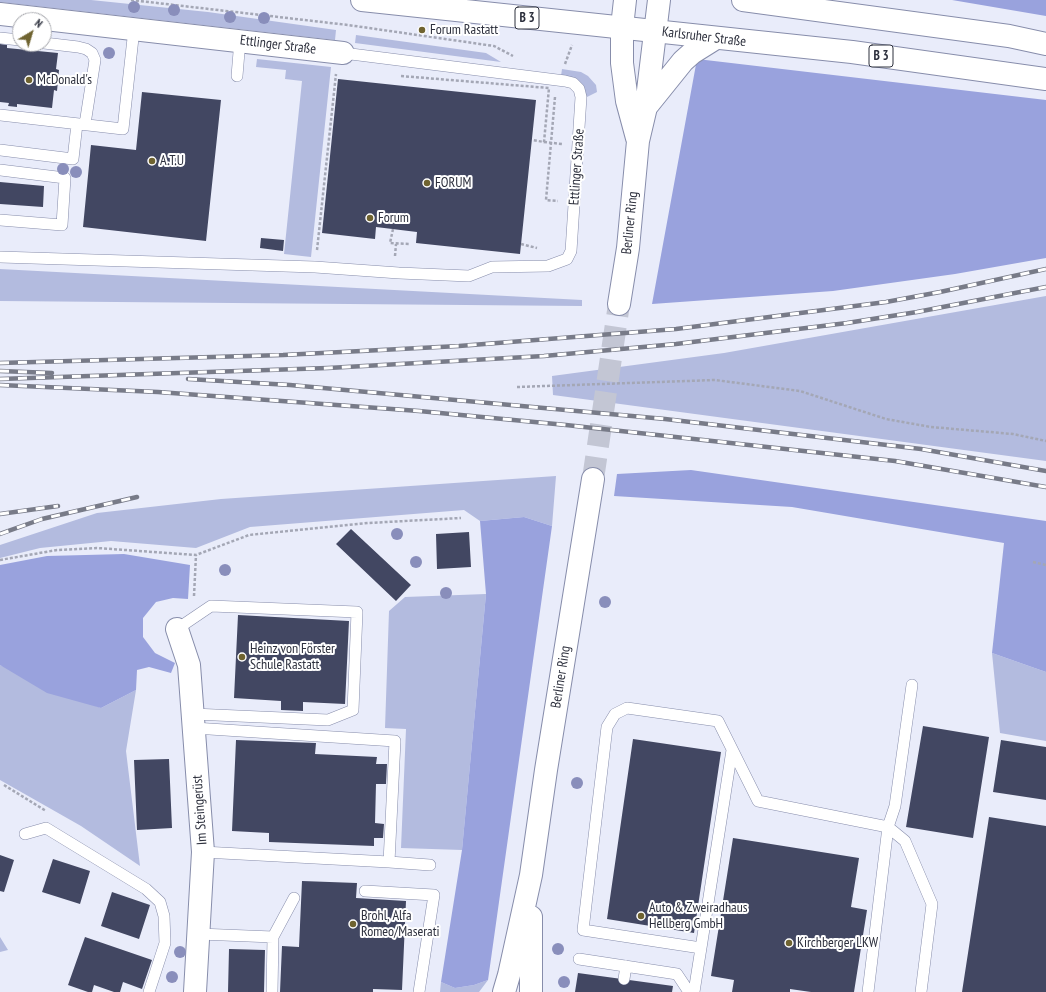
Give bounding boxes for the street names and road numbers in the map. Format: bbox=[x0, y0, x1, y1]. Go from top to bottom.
road number: B 3 bbox=[515, 7, 539, 29]
street label: Karlsruher Straße bbox=[661, 24, 747, 50]
street label: Ettlinger Straße bbox=[239, 32, 317, 58]
road number: B 3 bbox=[869, 45, 893, 67]
street label: Ettlinger Straße bbox=[566, 128, 588, 206]
street label: Berliner Ring bbox=[618, 191, 642, 255]
street label: Berliner Ring bbox=[548, 644, 574, 710]
street label: Im Steingerüst bbox=[189, 774, 211, 846]

